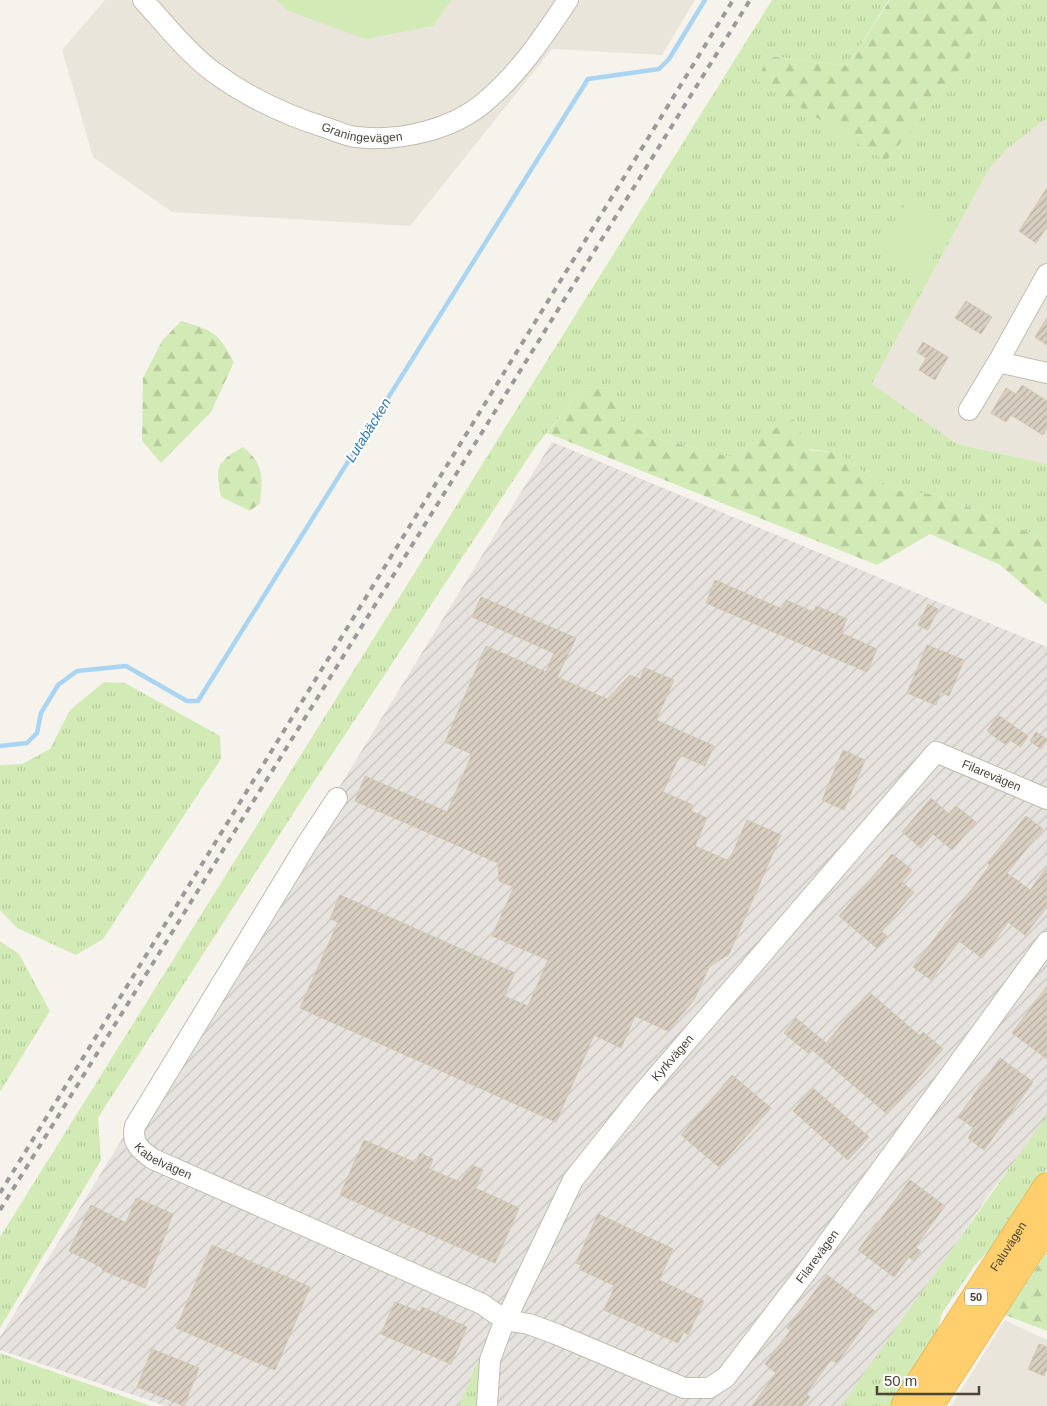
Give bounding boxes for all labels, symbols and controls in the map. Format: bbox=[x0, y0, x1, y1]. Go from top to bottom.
street label: Graningevägen bbox=[320, 120, 403, 145]
water label: Lutabäcken bbox=[342, 395, 394, 465]
street label: Filarevägen bbox=[960, 757, 1023, 794]
street label: Kyrkvägen bbox=[649, 1032, 696, 1084]
street label: Kabelvägen bbox=[131, 1140, 194, 1182]
street label: Faluvägen bbox=[987, 1219, 1030, 1274]
street label: Filarevägen bbox=[793, 1227, 842, 1286]
road number: 50 bbox=[965, 1288, 987, 1305]
scale bar bbox=[877, 1364, 980, 1396]
text: 50 m bbox=[884, 1372, 917, 1389]

